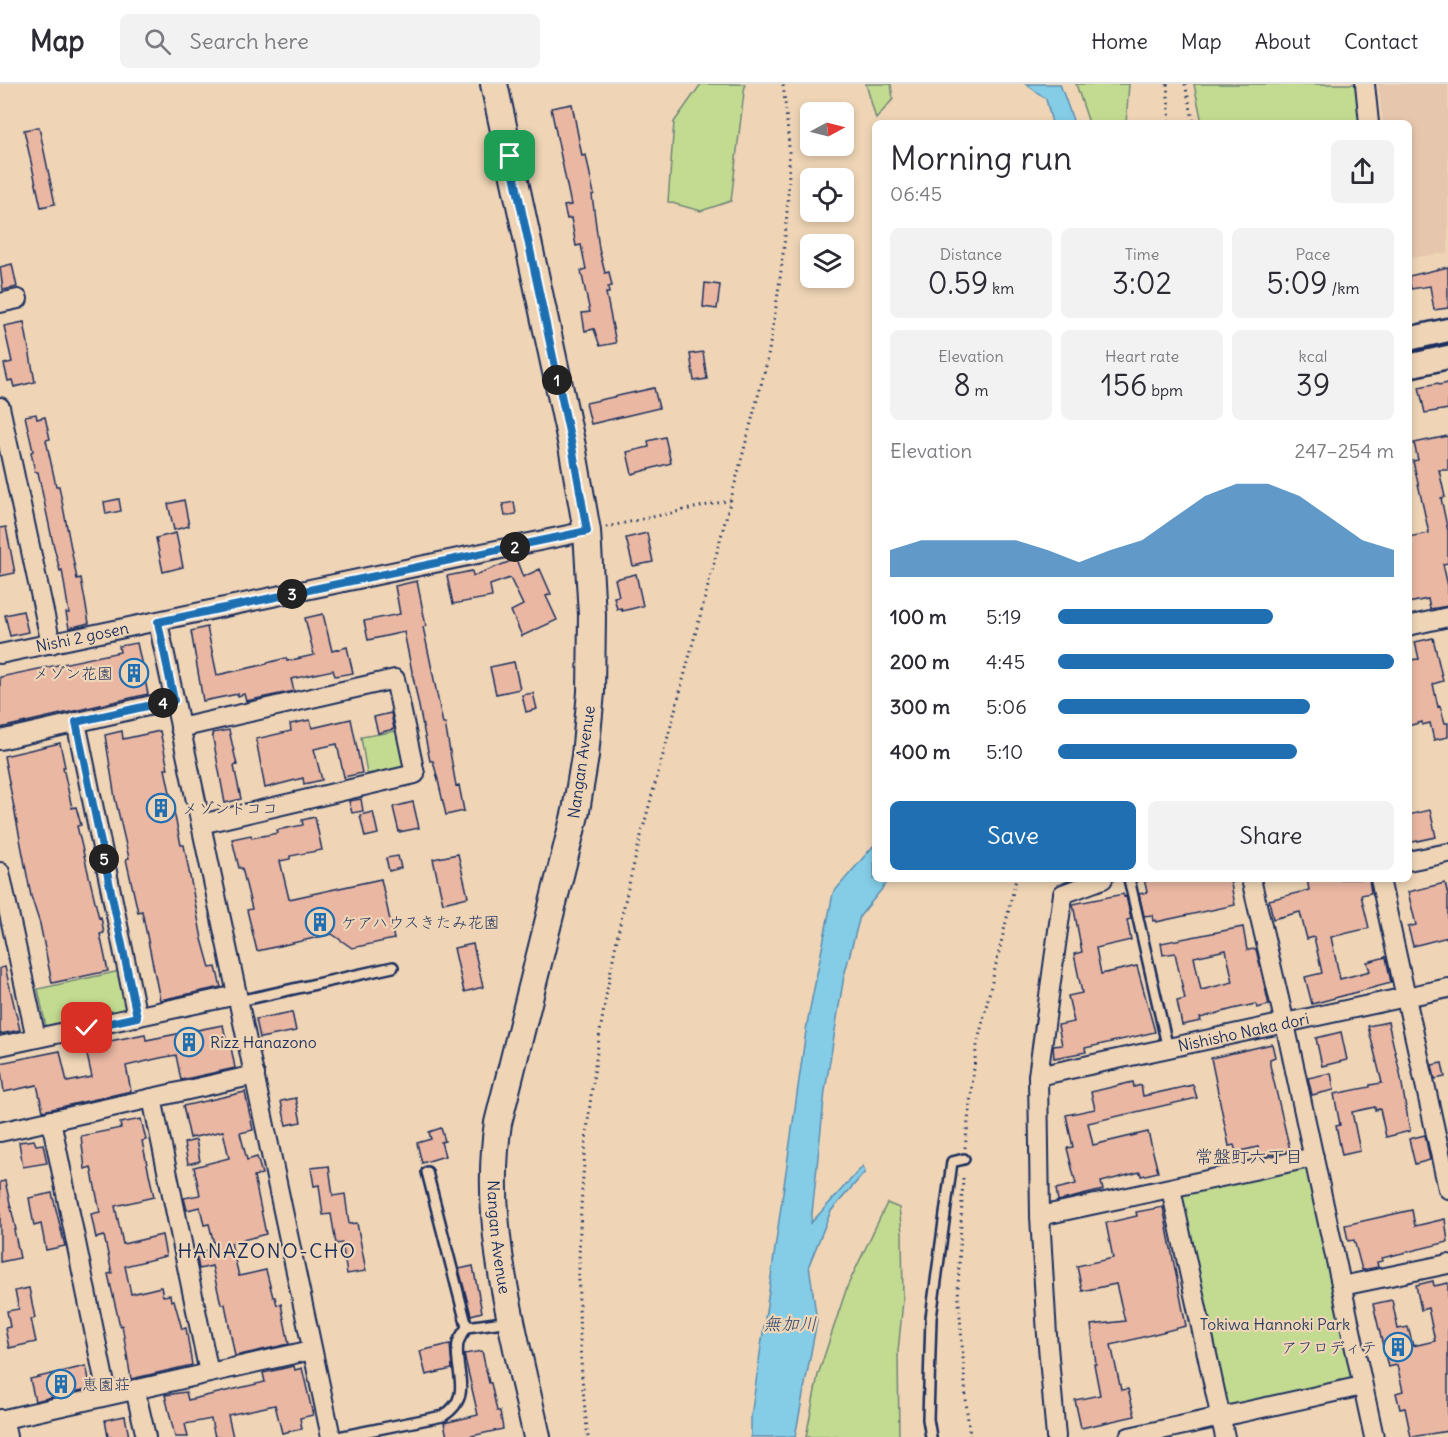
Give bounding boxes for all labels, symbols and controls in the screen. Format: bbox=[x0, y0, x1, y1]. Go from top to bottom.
search box bbox=[120, 14, 540, 68]
text: Map bbox=[30, 23, 84, 59]
icon: search bbox=[141, 25, 174, 58]
text: Search here bbox=[189, 27, 309, 55]
text: Home bbox=[1091, 28, 1148, 55]
text: Map bbox=[1181, 28, 1222, 55]
text: About bbox=[1255, 28, 1311, 55]
text: Contact bbox=[1344, 28, 1418, 55]
north arrow bbox=[800, 102, 854, 156]
map controls bbox=[800, 102, 854, 288]
pin bbox=[484, 130, 535, 181]
text: Morning run bbox=[890, 137, 1072, 179]
icon: arrive bbox=[493, 139, 526, 172]
button: share bbox=[1331, 140, 1394, 203]
button: locate bbox=[800, 168, 854, 222]
text: 06:45 bbox=[890, 181, 942, 206]
button: layers bbox=[800, 234, 854, 288]
text: Distance bbox=[940, 244, 1002, 264]
text: Time bbox=[1125, 244, 1159, 264]
text: Pace bbox=[1296, 244, 1330, 264]
text: 0.59 bbox=[928, 264, 988, 302]
text: 3:02 bbox=[1112, 264, 1172, 302]
text: 5:09 bbox=[1267, 264, 1328, 302]
text: km bbox=[988, 278, 1014, 298]
text: /km bbox=[1328, 278, 1359, 298]
text: Elevation bbox=[938, 346, 1004, 366]
text: Heart rate bbox=[1105, 346, 1179, 366]
text: kcal bbox=[1299, 346, 1327, 366]
pin: 1 bbox=[542, 365, 572, 395]
text: 8 bbox=[953, 366, 971, 404]
text: 156 bbox=[1101, 366, 1147, 404]
text: 39 bbox=[1296, 366, 1330, 404]
text: 1 bbox=[554, 370, 560, 390]
text: m bbox=[971, 380, 989, 400]
text: bpm bbox=[1147, 380, 1183, 400]
text: Elevation bbox=[890, 438, 972, 463]
text: 247–254 m bbox=[1295, 438, 1394, 463]
pin: 2 bbox=[500, 532, 530, 562]
text: 2 bbox=[511, 537, 519, 557]
pin: 3 bbox=[277, 579, 307, 609]
text: 3 bbox=[287, 584, 297, 604]
text: 100 m bbox=[890, 604, 947, 629]
text: 5:19 bbox=[986, 604, 1021, 629]
street label: Nishi 2 gosen bbox=[34, 617, 130, 656]
text: 200 m bbox=[890, 649, 950, 674]
text: 4:45 bbox=[986, 649, 1025, 674]
building icon: メゾン花園 bbox=[118, 657, 150, 689]
place label: メゾン花園 bbox=[33, 663, 113, 683]
pin: 4 bbox=[148, 688, 178, 718]
text: 4 bbox=[158, 693, 168, 713]
text: 300 m bbox=[890, 694, 950, 719]
text: 5:06 bbox=[986, 694, 1027, 719]
street label: Nangan Avenue bbox=[563, 704, 599, 820]
text: 400 m bbox=[890, 739, 950, 764]
text: 5:10 bbox=[986, 739, 1023, 764]
building icon: メゾンドココ bbox=[145, 792, 177, 824]
place label: メゾンドココ bbox=[182, 798, 278, 818]
button: Save bbox=[890, 801, 1136, 870]
button: Share bbox=[1148, 801, 1394, 870]
pin: 5 bbox=[89, 844, 119, 874]
text: 5 bbox=[99, 849, 109, 869]
building icon: ケアハウスきたみ花園 bbox=[304, 906, 336, 938]
place label: ケアハウスきたみ花園 bbox=[341, 912, 499, 932]
pin bbox=[61, 1002, 112, 1053]
street label: Nishisho Naka dori bbox=[1176, 1008, 1311, 1056]
icon: check bbox=[70, 1011, 103, 1044]
building icon: Rizz Hanazono bbox=[173, 1026, 205, 1058]
place label: Rizz Hanazono bbox=[210, 1032, 317, 1052]
district label: 常盤町六丁目 bbox=[1195, 1145, 1303, 1168]
street label: Nangan Avenue bbox=[484, 1180, 515, 1295]
district label: HANAZONO-CHO bbox=[177, 1238, 357, 1263]
water label: 無加川 bbox=[763, 1312, 817, 1335]
park label: Tokiwa Hannoki Park bbox=[1200, 1314, 1350, 1334]
building icon: アフロディテ bbox=[1382, 1331, 1414, 1363]
place label: アフロディテ bbox=[1281, 1337, 1377, 1357]
building icon: 恵園荘 bbox=[45, 1368, 77, 1400]
place label: 恵園荘 bbox=[82, 1374, 130, 1394]

